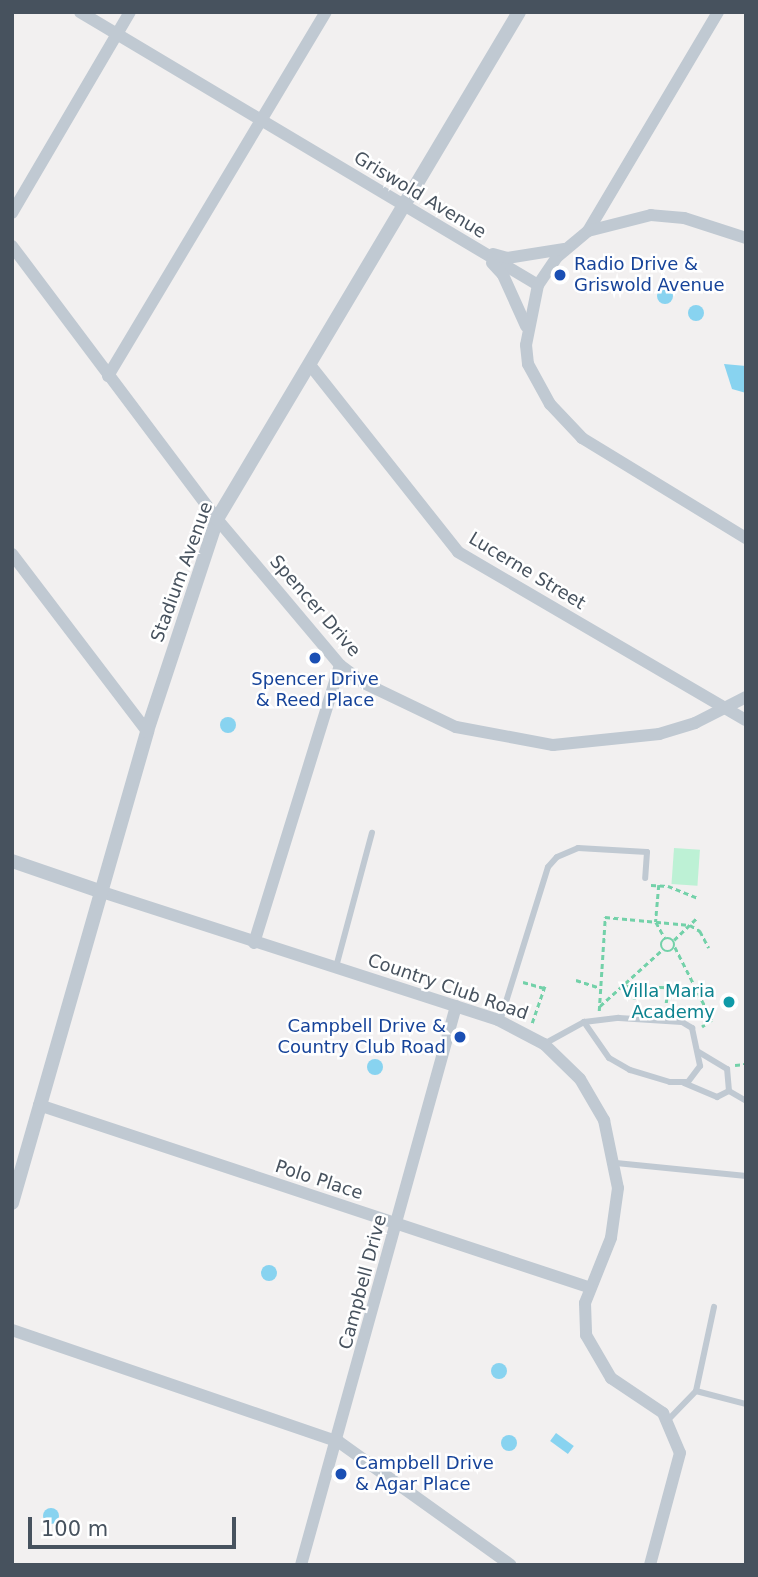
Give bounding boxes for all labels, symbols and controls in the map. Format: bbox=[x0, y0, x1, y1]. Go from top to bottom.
street label: Griswold Avenue bbox=[350, 147, 490, 243]
place label: Radio Drive & Griswold Avenue bbox=[574, 254, 724, 296]
marker: Radio Drive & Griswold Avenue bbox=[552, 267, 568, 283]
street label: Stadium Avenue bbox=[147, 499, 217, 645]
street label: Lucerne Street bbox=[465, 528, 589, 614]
street label: Spencer Drive bbox=[265, 551, 365, 661]
marker: Spencer Drive & Reed Place bbox=[307, 650, 323, 666]
place label: Spencer Drive & Reed Place bbox=[251, 669, 379, 712]
street label: Country Club Road bbox=[365, 949, 531, 1025]
place label: Villa Maria Academy bbox=[621, 981, 715, 1024]
marker: Villa Maria Academy bbox=[721, 994, 737, 1010]
place label: Campbell Drive & Country Club Road bbox=[277, 1016, 446, 1058]
marker: Campbell Drive & Country Club Road bbox=[452, 1029, 468, 1045]
street label: Polo Place bbox=[272, 1156, 366, 1204]
street label: Campbell Drive bbox=[335, 1212, 391, 1352]
place label: Campbell Drive & Agar Place bbox=[355, 1453, 494, 1496]
marker: Campbell Drive & Agar Place bbox=[333, 1466, 349, 1482]
scale bar bbox=[32, 1504, 240, 1548]
text: 100 m bbox=[41, 1517, 108, 1541]

